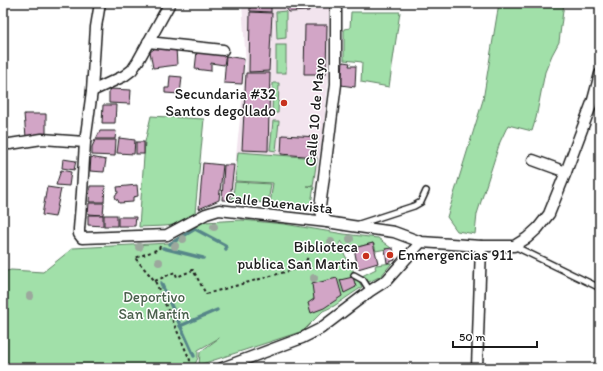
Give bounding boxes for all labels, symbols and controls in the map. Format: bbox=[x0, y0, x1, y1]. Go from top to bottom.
street label: Calle 10 de Mayo bbox=[301, 57, 329, 167]
place label: Secundaria #32 Santos degollado bbox=[166, 85, 276, 120]
marker: Secundaria #32 Santos degollado bbox=[279, 98, 289, 108]
street label: Calle Buenavista bbox=[224, 188, 334, 218]
place label: Biblioteca publica San Martin bbox=[237, 238, 359, 273]
place label: Enmergencias 911 bbox=[398, 246, 513, 264]
marker: Enmergencias 911 bbox=[385, 250, 395, 260]
marker: Biblioteca publica San Martin bbox=[361, 251, 371, 261]
park label: Deportivo San Martín bbox=[118, 288, 190, 323]
scale bar bbox=[453, 323, 537, 349]
text: 50 m bbox=[459, 330, 485, 344]

